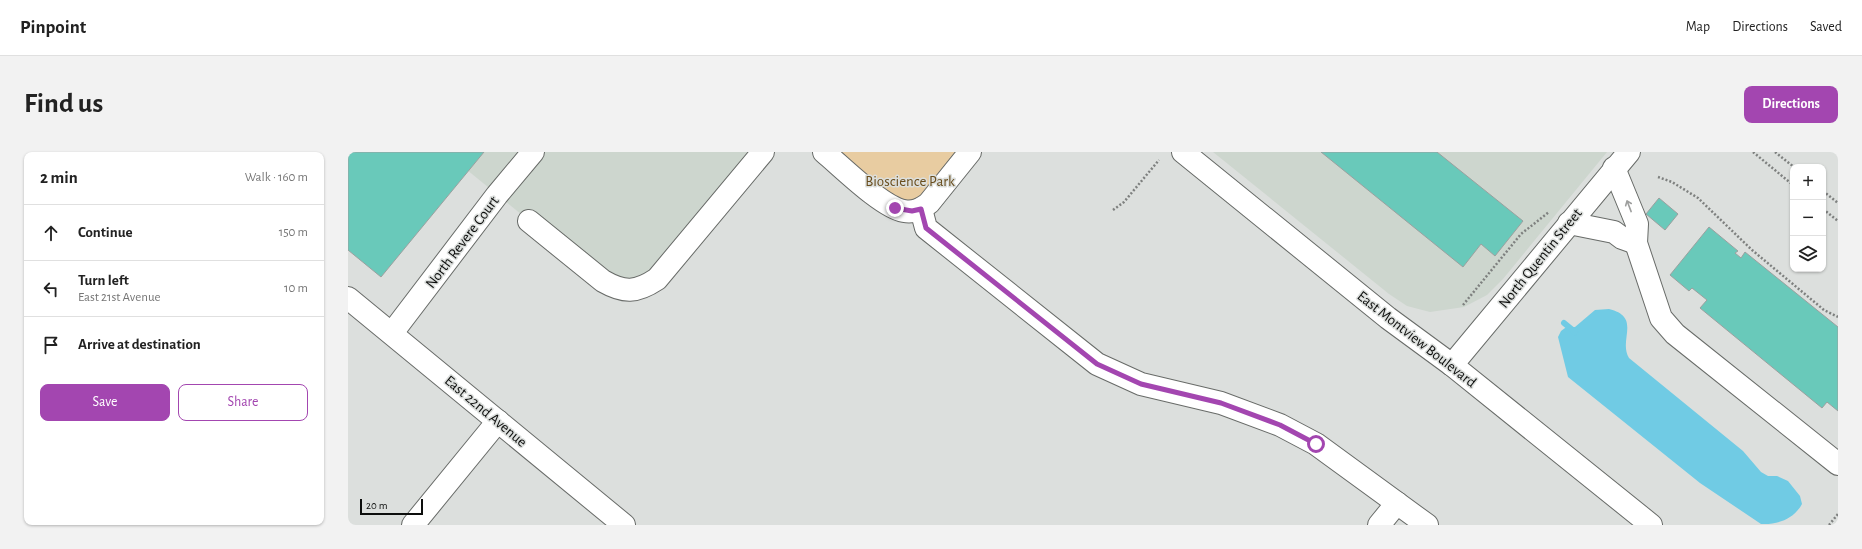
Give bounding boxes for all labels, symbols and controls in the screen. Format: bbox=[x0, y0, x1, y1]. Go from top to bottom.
text: Pinpoint bbox=[20, 18, 86, 37]
text: Map bbox=[1686, 20, 1710, 34]
text: Directions bbox=[1732, 20, 1788, 34]
text: Saved bbox=[1810, 20, 1842, 34]
button: Directions bbox=[1744, 86, 1838, 123]
text: Find us bbox=[24, 90, 103, 118]
map controls bbox=[1790, 164, 1826, 272]
button: + bbox=[1790, 164, 1826, 200]
text: 2 min bbox=[40, 169, 78, 186]
text: Walk · 160 m bbox=[245, 171, 308, 184]
park label: Bioscience Park bbox=[865, 174, 955, 189]
street label: North Revere Court bbox=[423, 193, 502, 291]
route end bbox=[886, 199, 904, 217]
one-way arrow bbox=[1624, 200, 1632, 212]
button: − bbox=[1790, 200, 1826, 236]
street label: North Quentin Street bbox=[1496, 206, 1585, 311]
icon: ahead bbox=[40, 222, 62, 244]
text: Continue bbox=[78, 225, 133, 240]
text: 150 m bbox=[279, 226, 308, 239]
button: layers bbox=[1790, 236, 1826, 272]
text: Turn left bbox=[78, 273, 129, 288]
icon: left bbox=[40, 278, 62, 300]
text: 10 m bbox=[284, 282, 308, 295]
street label: East Montview Boulevard bbox=[1354, 288, 1479, 391]
text: East 21st Avenue bbox=[78, 291, 161, 304]
icon: arrive bbox=[40, 334, 62, 356]
text: Arrive at destination bbox=[78, 337, 201, 352]
street label: East 22nd Avenue bbox=[442, 373, 530, 450]
button: Save bbox=[40, 384, 170, 421]
button: Share bbox=[178, 384, 308, 421]
route start bbox=[1307, 435, 1325, 453]
scale bar bbox=[360, 497, 423, 516]
text: 20 m bbox=[366, 500, 387, 511]

